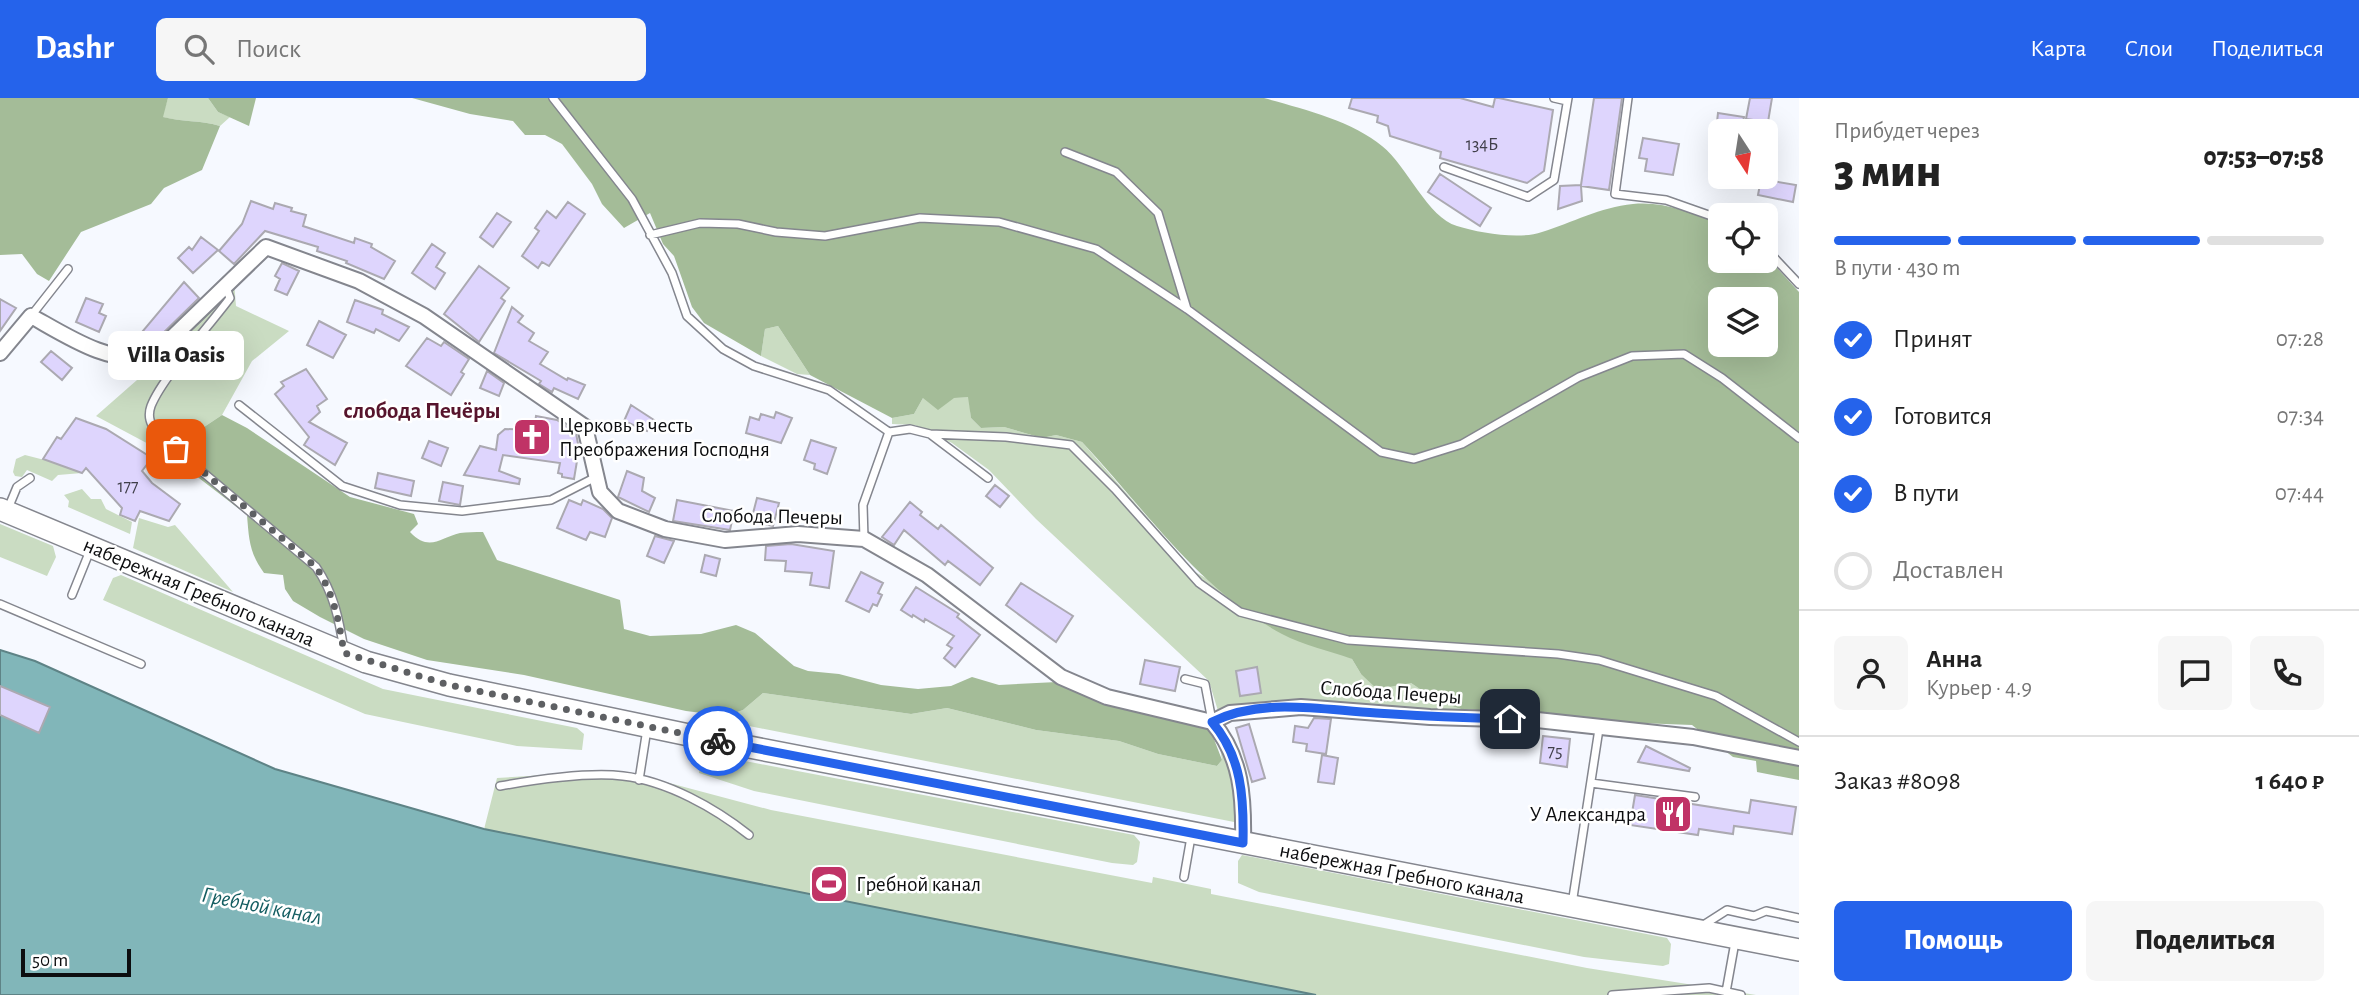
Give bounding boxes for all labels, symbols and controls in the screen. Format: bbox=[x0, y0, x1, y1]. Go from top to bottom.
search box bbox=[156, 18, 646, 81]
icon: search bbox=[180, 30, 218, 68]
text: Dashr bbox=[35, 32, 114, 65]
text: Поиск bbox=[236, 36, 301, 62]
text: Карта bbox=[2030, 37, 2086, 61]
text: Слои bbox=[2124, 37, 2173, 61]
text: Поделиться bbox=[2211, 37, 2324, 61]
north arrow bbox=[1708, 119, 1778, 189]
map controls bbox=[1708, 119, 1778, 357]
text: Прибудет через bbox=[1834, 120, 1980, 143]
house number: 134Б bbox=[1466, 136, 1498, 154]
text: 07:53–07:58 bbox=[2203, 144, 2324, 170]
text: 3 мин bbox=[1834, 149, 1941, 195]
button: locate bbox=[1708, 203, 1778, 273]
text: В пути · 430 m bbox=[1834, 257, 1961, 280]
button: layers bbox=[1708, 287, 1778, 357]
icon: check bbox=[1834, 321, 1872, 359]
text: Принят bbox=[1893, 326, 1972, 352]
text: 07:28 bbox=[2276, 328, 2324, 351]
callout: Villa Oasis bbox=[108, 330, 244, 379]
text: Villa Oasis bbox=[127, 344, 225, 367]
icon: check bbox=[1834, 398, 1872, 436]
district label: слобода Печёры bbox=[343, 400, 501, 423]
text: Готовится bbox=[1893, 403, 1992, 429]
text: 07:34 bbox=[2276, 405, 2324, 428]
place label: Церковь в честь Преображения Господня bbox=[559, 415, 770, 460]
church icon: Церковь в честь Преображения Господня bbox=[511, 416, 553, 458]
pin bbox=[146, 419, 206, 479]
icon: bag bbox=[157, 430, 195, 468]
icon: check bbox=[1834, 475, 1872, 513]
house number: 177 bbox=[117, 478, 139, 496]
text: В пути bbox=[1893, 480, 1959, 506]
text: 07:44 bbox=[2275, 482, 2324, 505]
street label: Слобода Печеры bbox=[701, 505, 843, 528]
street label: набережная Гребного канала bbox=[80, 534, 318, 651]
text: Доставлен bbox=[1893, 557, 2004, 583]
button: person bbox=[1834, 636, 1908, 710]
button: chat bbox=[2158, 636, 2232, 710]
button: phone bbox=[2250, 636, 2324, 710]
text: Анна bbox=[1926, 646, 1982, 672]
street label: Слобода Печеры bbox=[1320, 677, 1462, 708]
text: Курьер · 4.9 bbox=[1926, 677, 2032, 700]
pin bbox=[1480, 689, 1540, 749]
icon: home bbox=[1491, 700, 1529, 738]
courier bbox=[683, 706, 753, 776]
icon: bike bbox=[699, 722, 737, 760]
house number: 75 bbox=[1547, 743, 1563, 761]
text: Заказ #8098 bbox=[1834, 768, 1961, 794]
text: 1 640 ₽ bbox=[2255, 768, 2324, 794]
restaurant icon: У Александра bbox=[1652, 793, 1694, 835]
place label: У Александра bbox=[1530, 804, 1646, 825]
street label: набережная Гребного канала bbox=[1278, 839, 1526, 908]
sports icon: Гребной канал bbox=[808, 863, 850, 905]
place label: Гребной канал bbox=[856, 874, 981, 895]
water label: Гребной канал bbox=[200, 884, 324, 929]
button: Помощь bbox=[1834, 901, 2072, 981]
button: Поделиться bbox=[2086, 901, 2324, 981]
scale bar bbox=[21, 946, 131, 978]
text: 50 m bbox=[32, 951, 68, 970]

